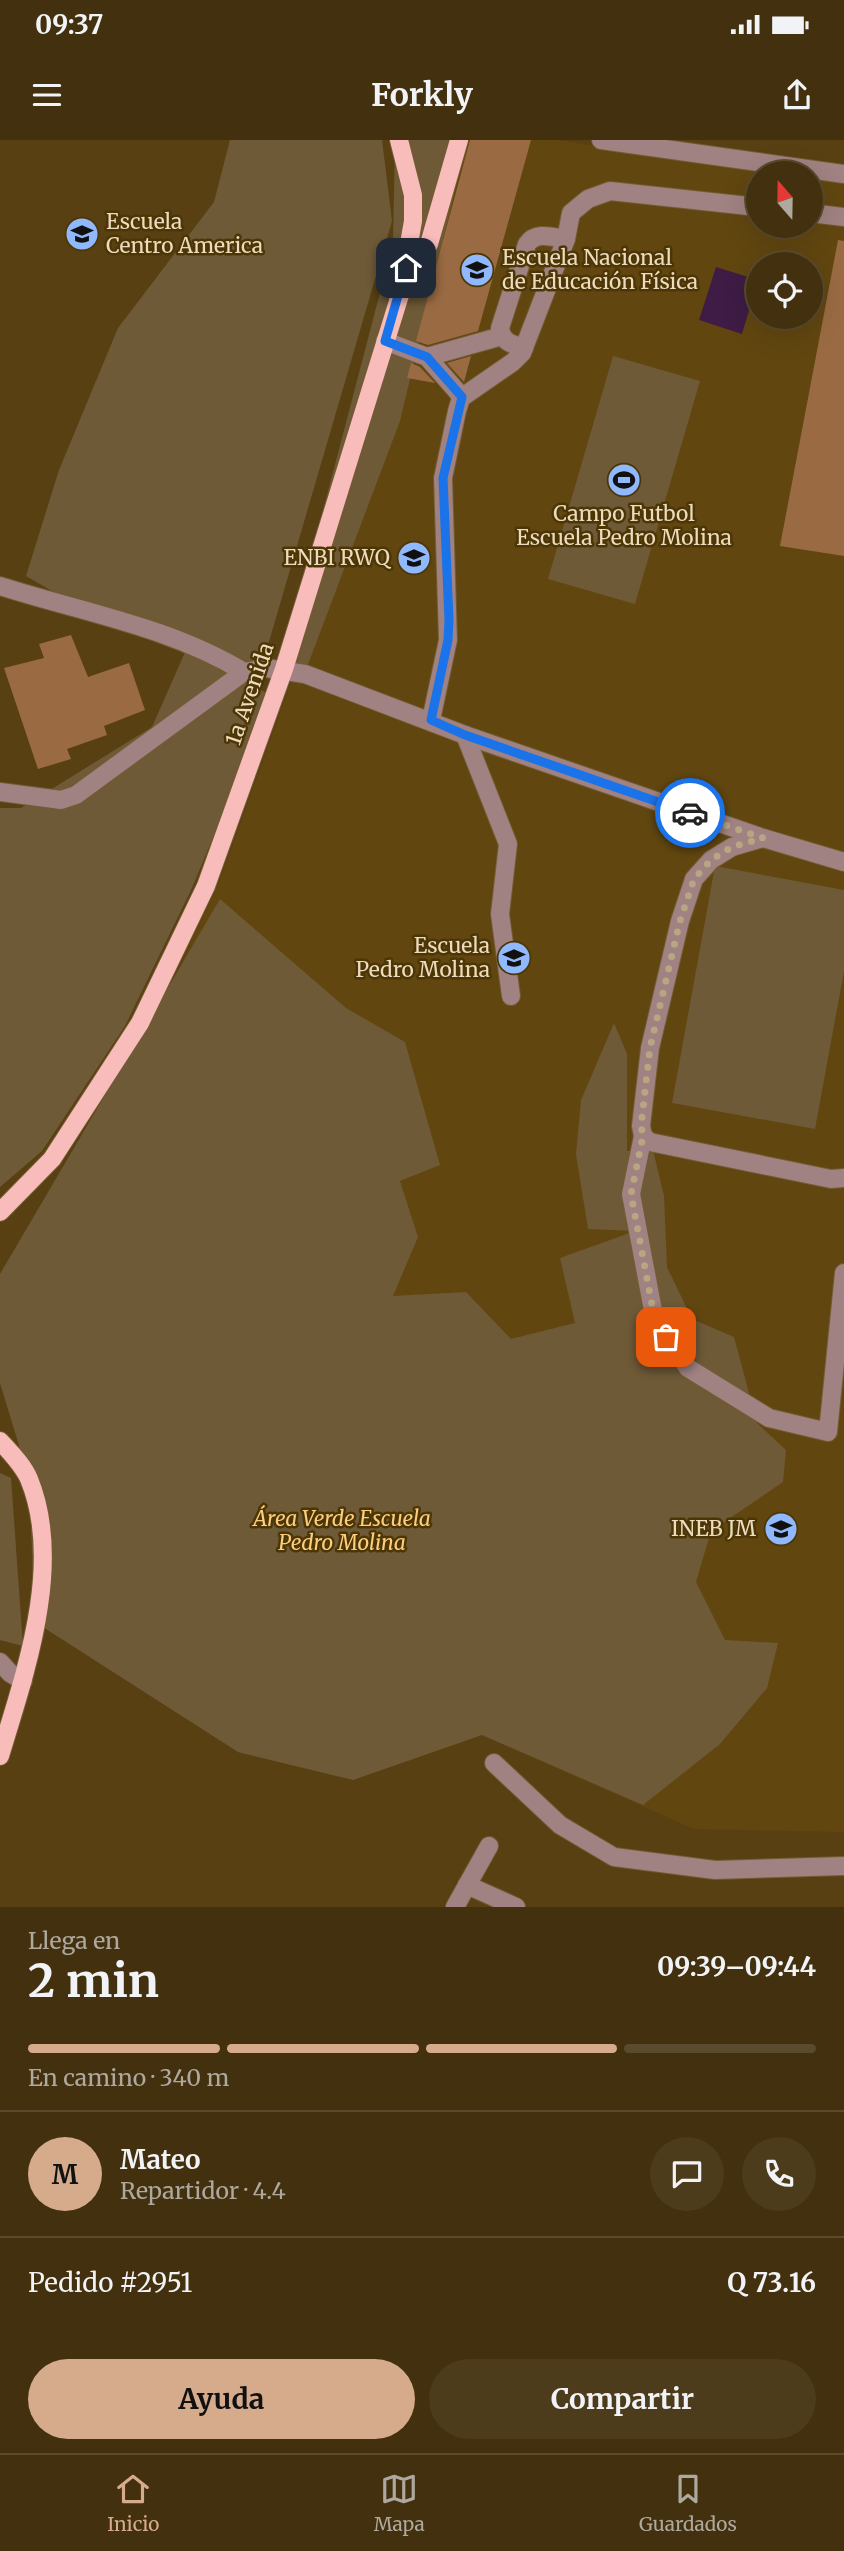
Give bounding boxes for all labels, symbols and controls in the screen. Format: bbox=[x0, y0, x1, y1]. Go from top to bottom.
text: 09:37 bbox=[35, 8, 103, 41]
text: Forkly bbox=[371, 75, 473, 115]
icon: menu bbox=[28, 76, 66, 114]
icon: share bbox=[778, 76, 816, 114]
north arrow bbox=[746, 161, 822, 238]
map controls bbox=[746, 161, 823, 329]
place label: Escuela Centro America bbox=[106, 208, 263, 259]
school or university icon: Escuela Centro America bbox=[63, 215, 101, 253]
pin bbox=[376, 238, 436, 298]
place label: Escuela Nacional de Educación Física bbox=[502, 244, 698, 295]
icon: home bbox=[387, 249, 425, 287]
school or university icon: Escuela Nacional de Educación Física bbox=[458, 251, 496, 289]
button: locate bbox=[746, 252, 823, 329]
sports icon: Campo Futbol Escuela Pedro Molina bbox=[605, 461, 643, 499]
place label: Campo Futbol Escuela Pedro Molina bbox=[516, 500, 732, 551]
school or university icon: ENBI RWQ bbox=[395, 539, 433, 577]
place label: ENBI RWQ bbox=[284, 544, 392, 571]
street label: 1a Avenida bbox=[219, 639, 280, 749]
courier bbox=[655, 778, 725, 848]
icon: car bbox=[671, 794, 709, 832]
place label: Escuela Pedro Molina bbox=[356, 932, 490, 983]
school or university icon: Escuela Pedro Molina bbox=[495, 939, 533, 977]
pin bbox=[636, 1307, 696, 1367]
icon: bag bbox=[647, 1318, 685, 1356]
park label: Área Verde Escuela Pedro Molina bbox=[251, 1504, 431, 1556]
school or university icon: INEB JM bbox=[762, 1510, 800, 1548]
place label: INEB JM bbox=[671, 1515, 756, 1542]
text: Llega en bbox=[28, 1926, 120, 1955]
text: 09:39–09:44 bbox=[657, 1950, 816, 1983]
text: 2 min bbox=[28, 1952, 159, 2010]
text: En camino · 340 m bbox=[28, 2063, 229, 2092]
button: chat bbox=[650, 2137, 724, 2211]
button: phone bbox=[742, 2137, 816, 2211]
text: Mateo bbox=[120, 2143, 201, 2176]
text: M bbox=[52, 2158, 78, 2191]
text: Repartidor · 4.4 bbox=[120, 2176, 286, 2205]
text: Pedido #2951 bbox=[28, 2266, 192, 2299]
text: Q 73.16 bbox=[727, 2266, 816, 2299]
button: Ayuda bbox=[28, 2359, 415, 2439]
button: Compartir bbox=[429, 2359, 816, 2439]
tab: Inicio bbox=[107, 2470, 159, 2536]
tab: Mapa bbox=[374, 2470, 425, 2536]
tab: Guardados bbox=[639, 2470, 737, 2536]

